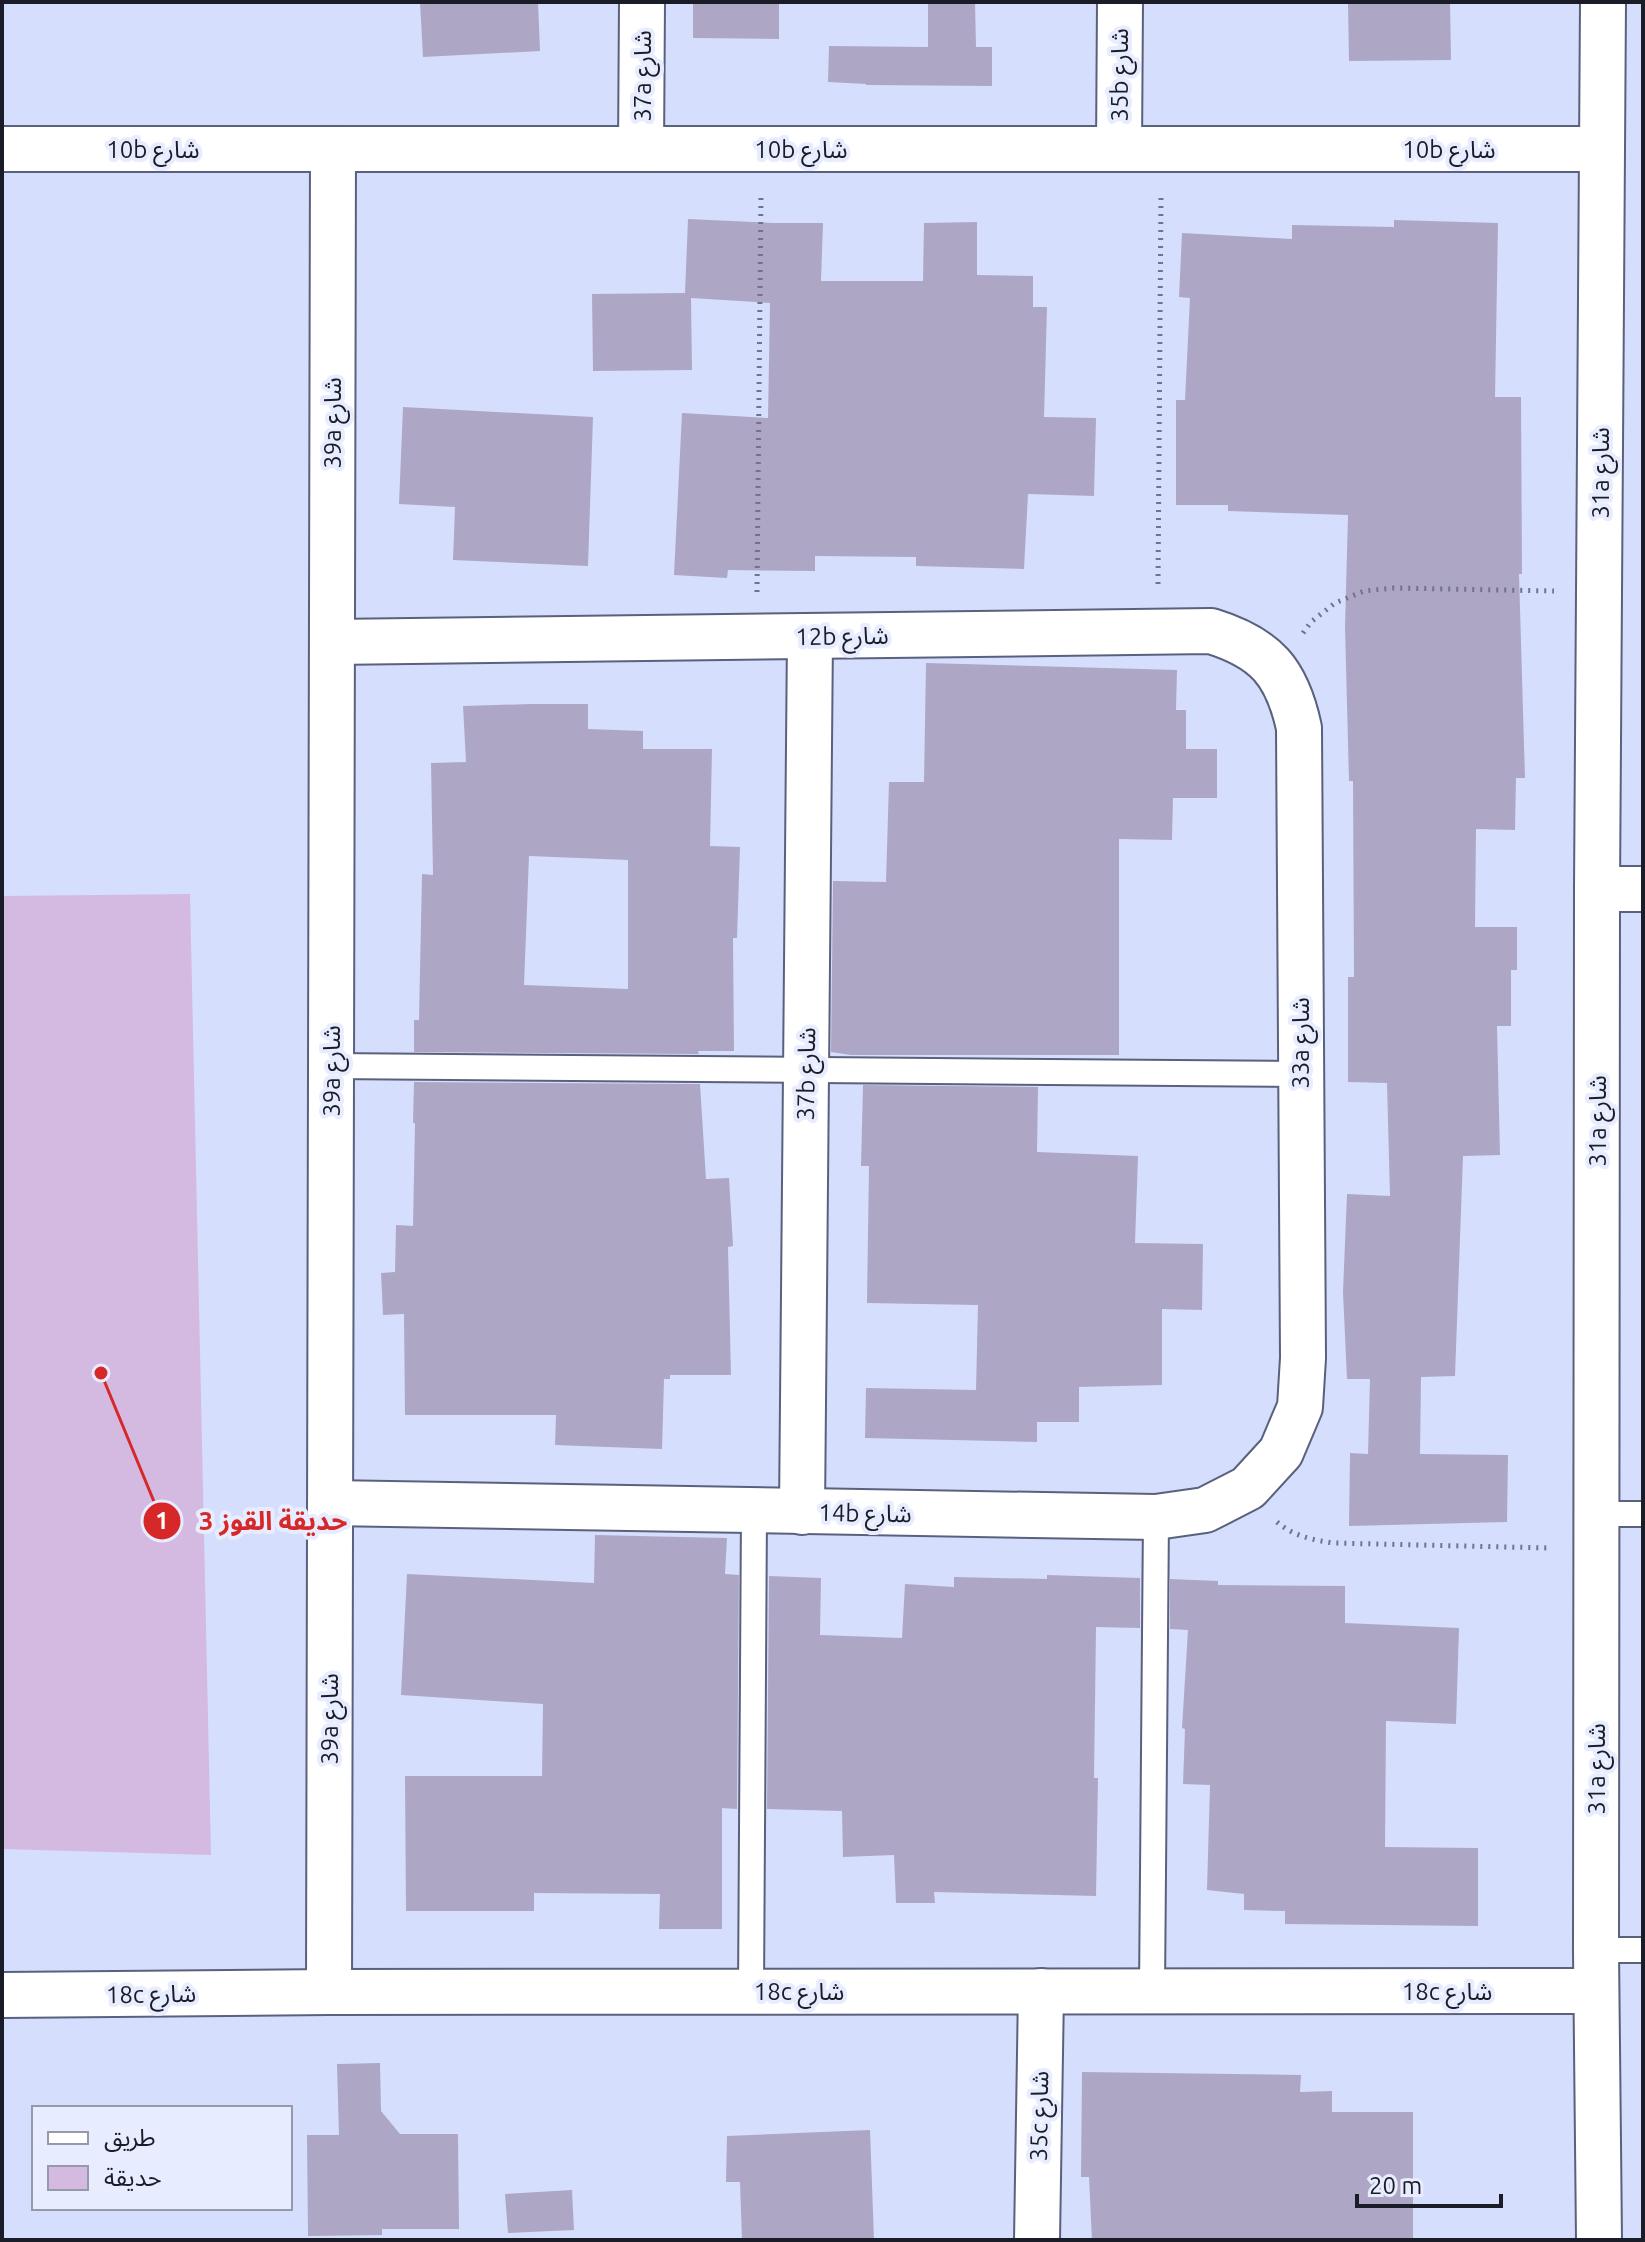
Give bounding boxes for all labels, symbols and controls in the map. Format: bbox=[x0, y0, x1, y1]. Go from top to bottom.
street label: 35b شارع bbox=[1106, 28, 1137, 122]
street label: 37a شارع bbox=[629, 30, 660, 122]
street label: 10b شارع bbox=[106, 136, 200, 167]
street label: 10b شارع bbox=[754, 136, 848, 167]
street label: 10b شارع bbox=[1402, 136, 1496, 167]
street label: 39a شارع bbox=[319, 377, 350, 469]
street label: 31a شارع bbox=[1587, 427, 1618, 519]
street label: 12b شارع bbox=[795, 622, 889, 654]
street label: 33a شارع bbox=[1287, 997, 1318, 1089]
street label: 39a شارع bbox=[318, 1025, 349, 1117]
street label: 37b شارع bbox=[792, 1027, 824, 1121]
street label: 31a شارع bbox=[1584, 1075, 1615, 1167]
callout: حديقة القوز 3 bbox=[142, 1496, 363, 1546]
street label: 14b شارع bbox=[818, 1499, 912, 1531]
text: حديقة القوز 3 bbox=[199, 1506, 347, 1536]
text: 1 bbox=[155, 1507, 169, 1534]
street label: 39a شارع bbox=[316, 1673, 347, 1765]
street label: 31a شارع bbox=[1583, 1723, 1614, 1815]
street label: 18c شارع bbox=[754, 1978, 844, 2009]
street label: 18c شارع bbox=[1402, 1978, 1492, 2009]
street label: 18c شارع bbox=[106, 1980, 197, 2012]
street label: 35c شارع bbox=[1025, 2071, 1057, 2162]
legend bbox=[32, 2106, 292, 2210]
text: طريق bbox=[104, 2124, 156, 2153]
scale bar bbox=[1357, 2158, 1501, 2208]
text: حديقة bbox=[104, 2164, 162, 2191]
text: 20 m bbox=[1369, 2172, 1422, 2199]

